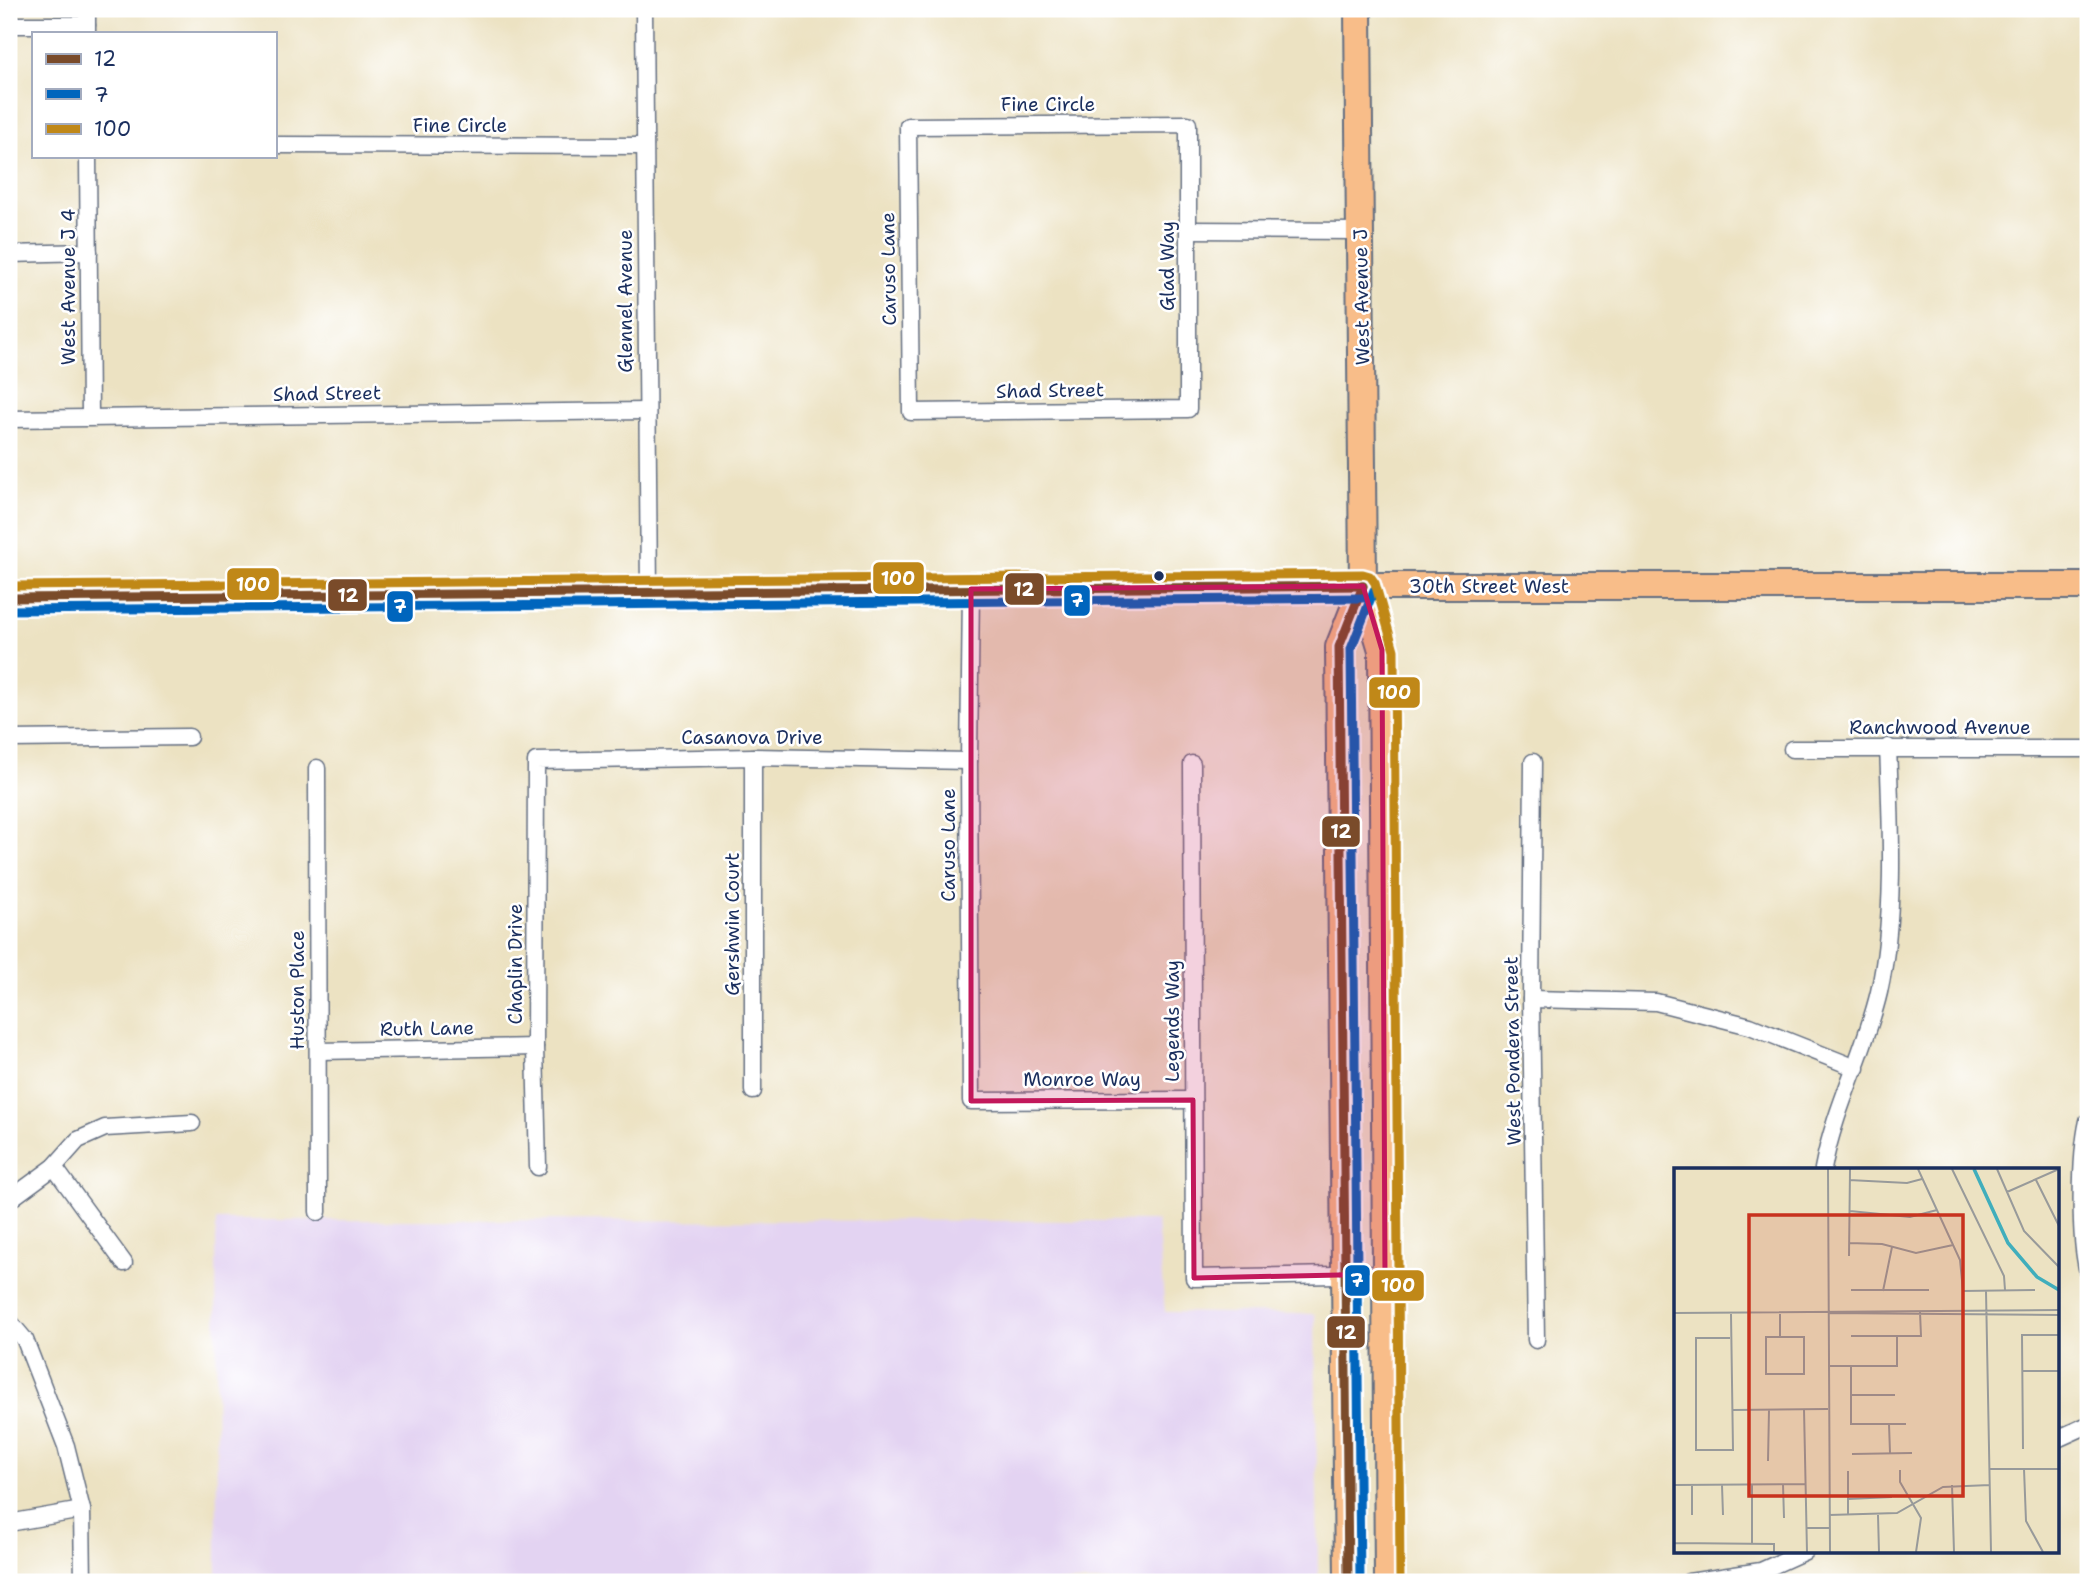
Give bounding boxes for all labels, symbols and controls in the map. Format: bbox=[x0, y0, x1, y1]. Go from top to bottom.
legend bbox=[32, 32, 276, 158]
text: 12 bbox=[94, 45, 116, 73]
text: 7 bbox=[94, 81, 109, 109]
street label: Fine Circle bbox=[1001, 92, 1095, 117]
street label: Fine Circle bbox=[413, 113, 507, 138]
text: 100 bbox=[94, 115, 131, 143]
street label: West Avenue J 4 bbox=[56, 209, 81, 365]
street label: Caruso Lane bbox=[875, 212, 902, 326]
street label: Glad Way bbox=[1155, 221, 1180, 311]
street label: West Avenue J bbox=[1348, 228, 1375, 366]
street label: Glennel Avenue bbox=[613, 229, 638, 373]
street label: Shad Street bbox=[996, 377, 1104, 404]
street label: Shad Street bbox=[273, 380, 381, 407]
line badge: 100 bbox=[872, 561, 925, 595]
text: 100 bbox=[881, 566, 915, 591]
line badge: 100 bbox=[226, 567, 280, 601]
unlabelled marker bbox=[1152, 569, 1166, 583]
text: 100 bbox=[236, 572, 270, 597]
line badge: 12 bbox=[1004, 572, 1045, 606]
street label: 30th Street West bbox=[1409, 574, 1569, 599]
text: 12 bbox=[1013, 577, 1035, 602]
line badge: 12 bbox=[327, 578, 368, 612]
text: 12 bbox=[337, 583, 359, 608]
line badge: 7 bbox=[1063, 584, 1091, 617]
text: 7 bbox=[1070, 588, 1084, 613]
line badge: 7 bbox=[386, 590, 414, 623]
text: 7 bbox=[393, 594, 407, 619]
line badge: 100 bbox=[1368, 676, 1421, 709]
text: 100 bbox=[1377, 680, 1411, 705]
street label: Ranchwood Avenue bbox=[1849, 715, 2031, 740]
street label: Casanova Drive bbox=[681, 725, 823, 750]
street label: Caruso Lane bbox=[936, 788, 961, 902]
line badge: 12 bbox=[1321, 815, 1361, 848]
text: 12 bbox=[1330, 819, 1352, 844]
street label: Gershwin Court bbox=[720, 852, 745, 996]
street label: Chaplin Drive bbox=[503, 904, 528, 1024]
street label: Huston Place bbox=[285, 930, 310, 1050]
street label: West Pondera Street bbox=[1498, 956, 1527, 1146]
street label: Legends Way bbox=[1160, 960, 1185, 1082]
street label: Ruth Lane bbox=[380, 1015, 474, 1042]
street label: Monroe Way bbox=[1023, 1067, 1141, 1092]
inset map bbox=[1674, 1168, 2058, 1552]
line badge: 7 bbox=[1344, 1264, 1371, 1297]
text: 7 bbox=[1350, 1268, 1364, 1293]
line badge: 100 bbox=[1371, 1269, 1425, 1302]
text: 100 bbox=[1381, 1273, 1415, 1298]
line badge: 12 bbox=[1326, 1315, 1366, 1349]
text: 12 bbox=[1335, 1320, 1357, 1345]

